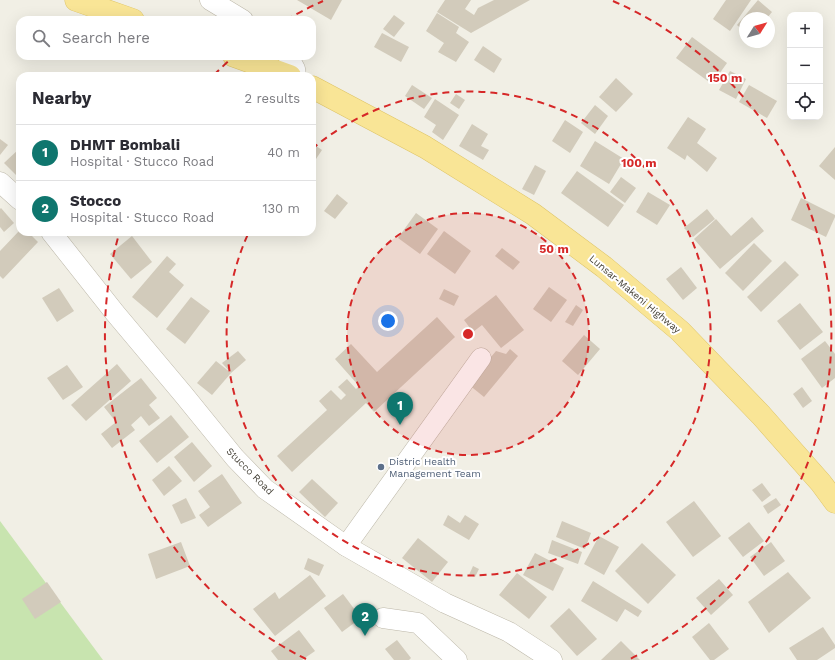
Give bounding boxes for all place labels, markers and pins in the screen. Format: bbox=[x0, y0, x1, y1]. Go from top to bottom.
centre of rings bbox=[461, 327, 475, 341]
pin: 1 bbox=[387, 392, 413, 425]
place label: Distric Health Management Team bbox=[389, 456, 481, 479]
marker: Distric Health Management Team bbox=[376, 462, 386, 472]
pin: 2 bbox=[352, 603, 378, 636]

